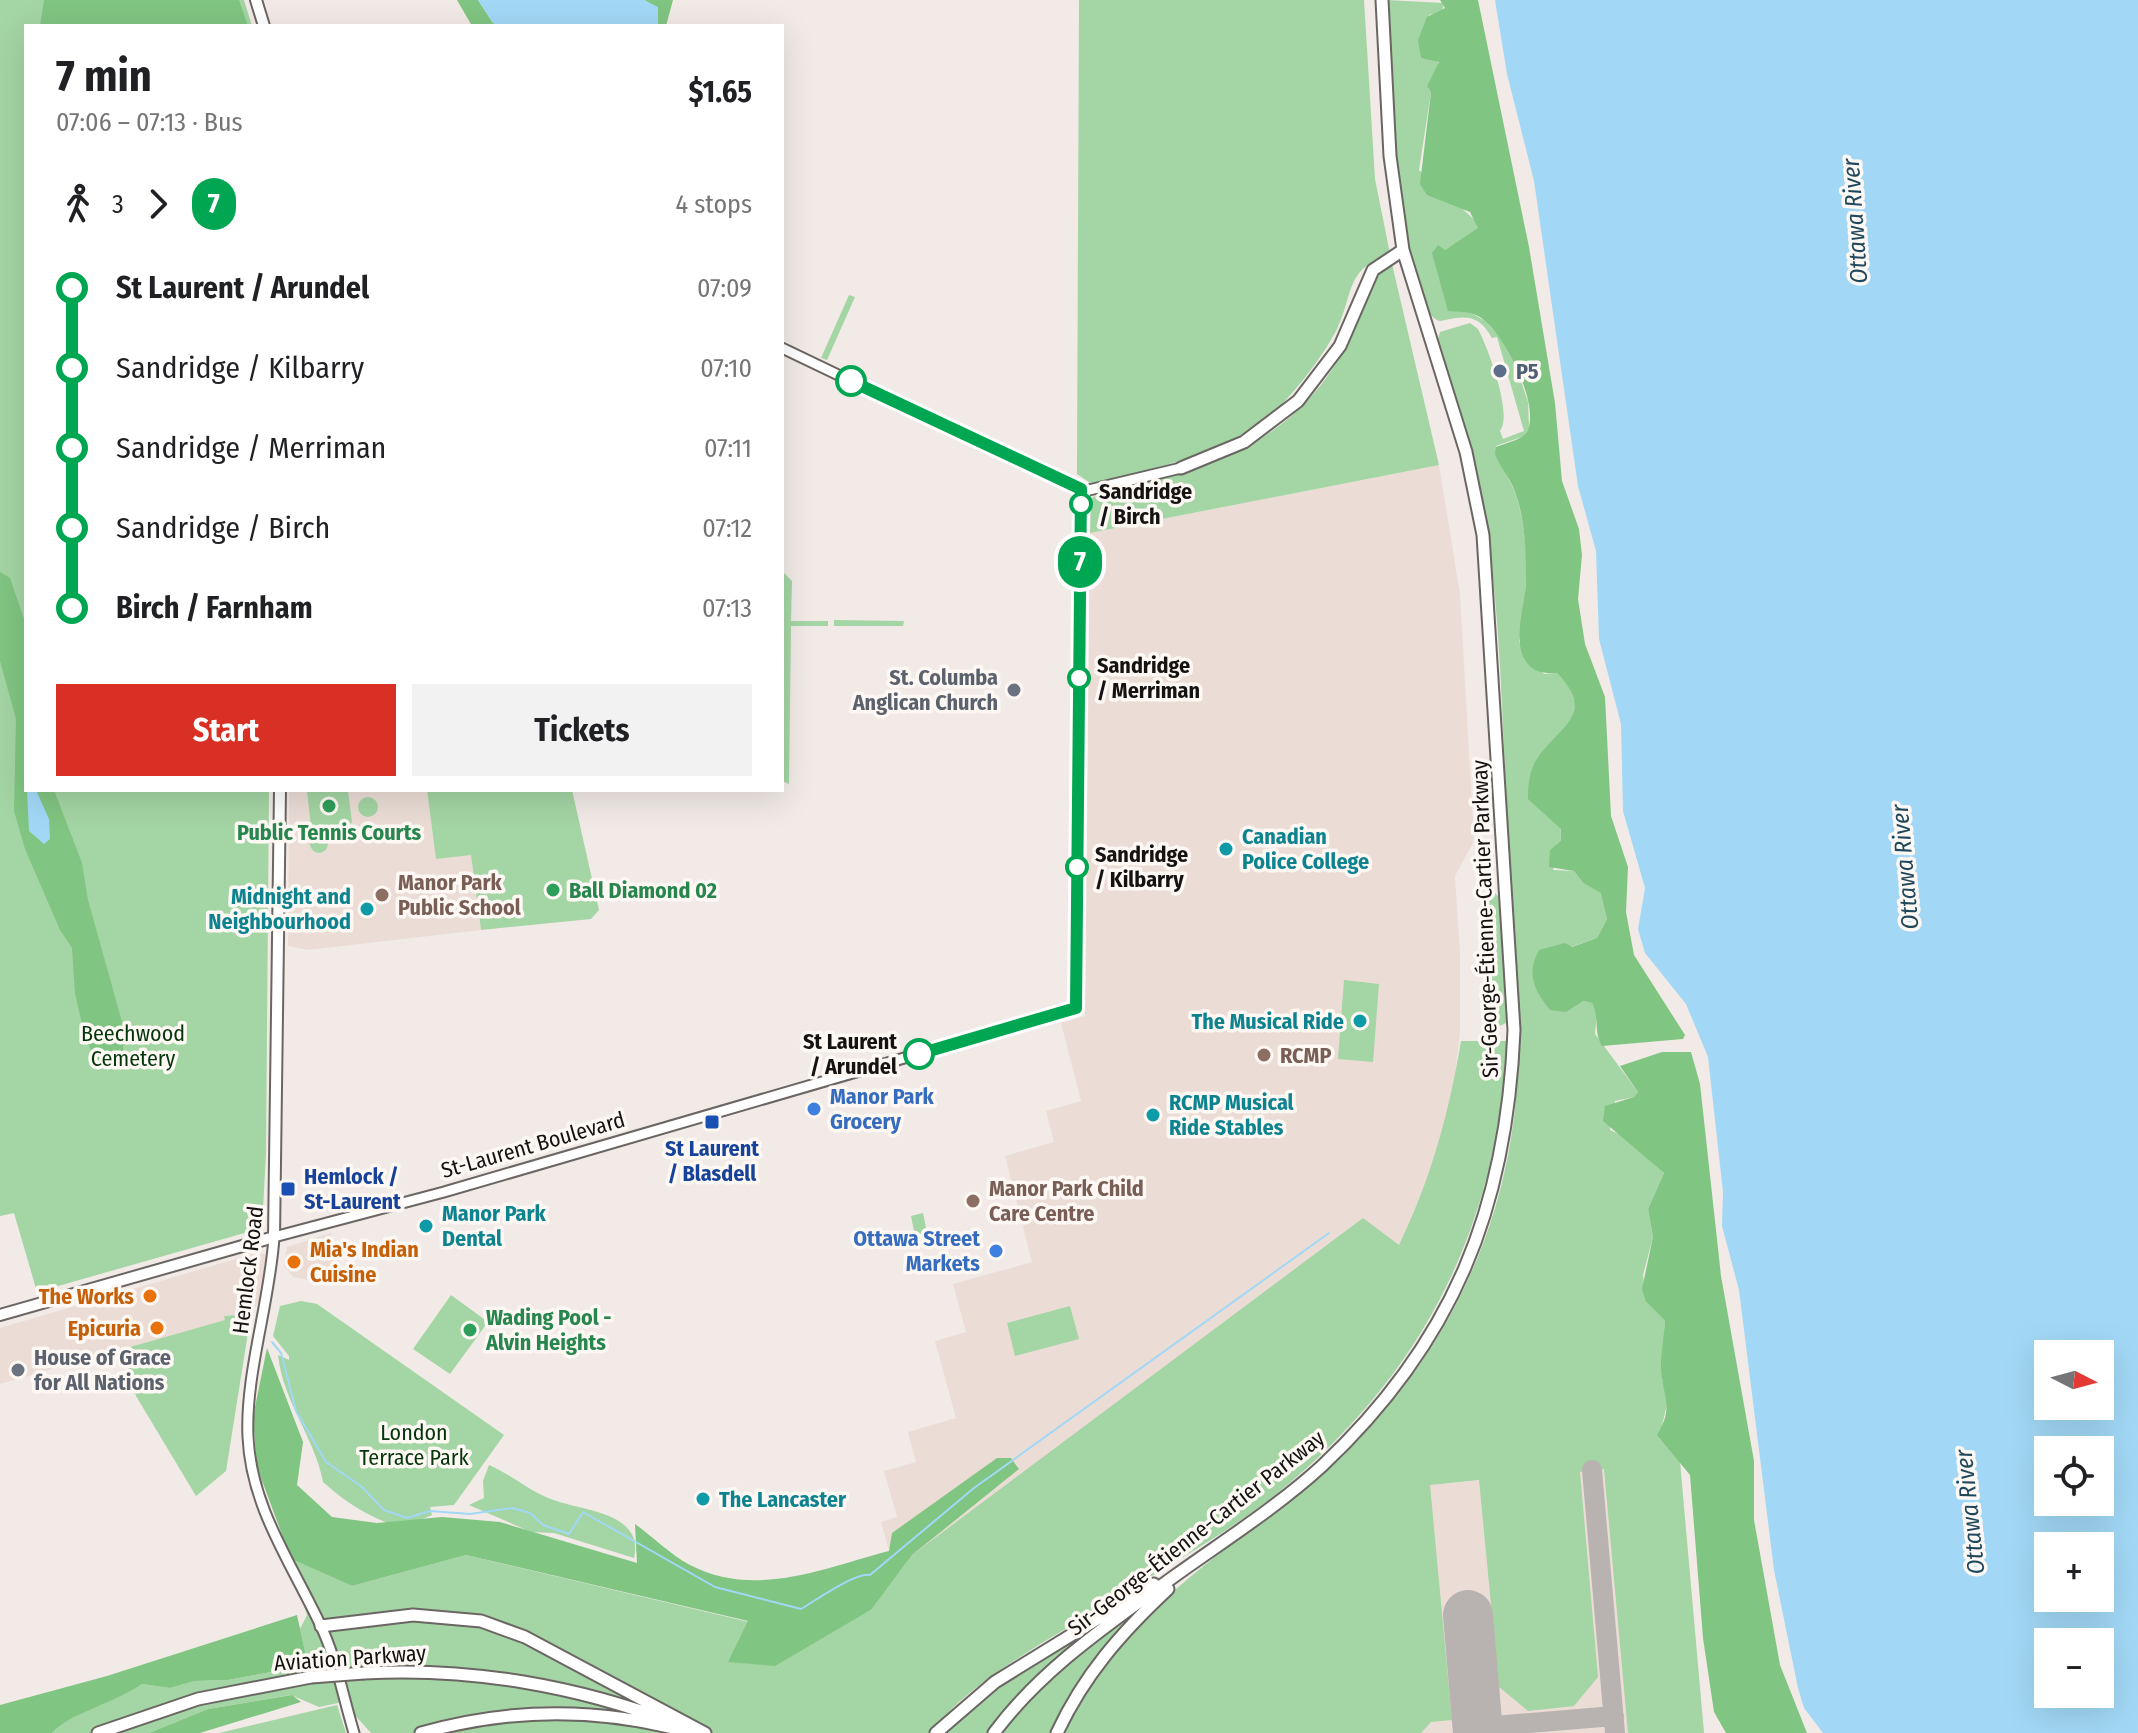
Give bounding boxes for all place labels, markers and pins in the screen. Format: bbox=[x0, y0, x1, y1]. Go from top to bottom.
place label: P5 bbox=[1516, 358, 1539, 385]
marker: P5 bbox=[1491, 362, 1509, 380]
unlabelled marker bbox=[836, 366, 866, 396]
place label: Sandridge / Birch bbox=[1099, 478, 1192, 530]
marker: Sandridge / Birch bbox=[1070, 493, 1092, 515]
place label: Sandridge / Merriman bbox=[1097, 652, 1200, 704]
place label: St. Columba Anglican Church bbox=[852, 664, 998, 716]
marker: Sandridge / Merriman bbox=[1068, 667, 1090, 689]
marker: St. Columba Anglican Church bbox=[1005, 681, 1023, 699]
marker: Public Tennis Courts bbox=[320, 797, 338, 815]
place label: Public Tennis Courts bbox=[237, 819, 421, 846]
place label: Canadian Police College bbox=[1242, 823, 1369, 875]
marker: Canadian Police College bbox=[1217, 840, 1235, 858]
place label: Sandridge / Kilbarry bbox=[1095, 841, 1188, 893]
marker: Sandridge / Kilbarry bbox=[1066, 856, 1088, 878]
place label: Manor Park Public School bbox=[398, 869, 522, 921]
place label: Ball Diamond 02 bbox=[569, 877, 717, 904]
marker: Ball Diamond 02 bbox=[544, 881, 562, 899]
place label: Midnight and Neighbourhood bbox=[208, 883, 351, 935]
marker: Manor Park Public School bbox=[373, 886, 391, 904]
marker: Midnight and Neighbourhood bbox=[358, 900, 376, 918]
place label: The Musical Ride bbox=[1191, 1008, 1344, 1035]
marker: The Musical Ride bbox=[1351, 1012, 1369, 1030]
place label: St Laurent / Arundel bbox=[803, 1028, 898, 1080]
marker: St Laurent / Arundel bbox=[904, 1039, 934, 1069]
place label: RCMP bbox=[1280, 1042, 1331, 1069]
marker: RCMP bbox=[1255, 1046, 1273, 1064]
place label: Manor Park Grocery bbox=[830, 1083, 935, 1135]
place label: RCMP Musical Ride Stables bbox=[1169, 1089, 1295, 1141]
marker: Manor Park Grocery bbox=[805, 1100, 823, 1118]
marker: RCMP Musical Ride Stables bbox=[1144, 1106, 1162, 1124]
marker: St Laurent / Blasdell bbox=[703, 1113, 721, 1131]
place label: St Laurent / Blasdell bbox=[665, 1135, 759, 1187]
place label: Hemlock / St-Laurent bbox=[304, 1163, 401, 1215]
place label: Manor Park Child Care Centre bbox=[989, 1175, 1144, 1227]
marker: Hemlock / St-Laurent bbox=[279, 1180, 297, 1198]
marker: Manor Park Child Care Centre bbox=[964, 1192, 982, 1210]
place label: Manor Park Dental bbox=[442, 1200, 547, 1252]
marker: Manor Park Dental bbox=[417, 1217, 435, 1235]
place label: Ottawa Street Markets bbox=[853, 1225, 980, 1277]
place label: Mia's Indian Cuisine bbox=[310, 1236, 419, 1288]
marker: Ottawa Street Markets bbox=[987, 1242, 1005, 1260]
marker: Mia's Indian Cuisine bbox=[285, 1253, 303, 1271]
place label: The Works bbox=[39, 1283, 134, 1310]
marker: The Works bbox=[141, 1287, 159, 1305]
place label: Wading Pool - Alvin Heights bbox=[485, 1304, 612, 1356]
place label: Epicuria bbox=[68, 1315, 141, 1342]
marker: Epicuria bbox=[148, 1319, 166, 1337]
marker: Wading Pool - Alvin Heights bbox=[461, 1321, 479, 1339]
place label: House of Grace for All Nations bbox=[34, 1344, 171, 1396]
marker: House of Grace for All Nations bbox=[9, 1361, 27, 1379]
place label: The Lancaster bbox=[719, 1486, 847, 1513]
marker: The Lancaster bbox=[694, 1490, 712, 1508]

